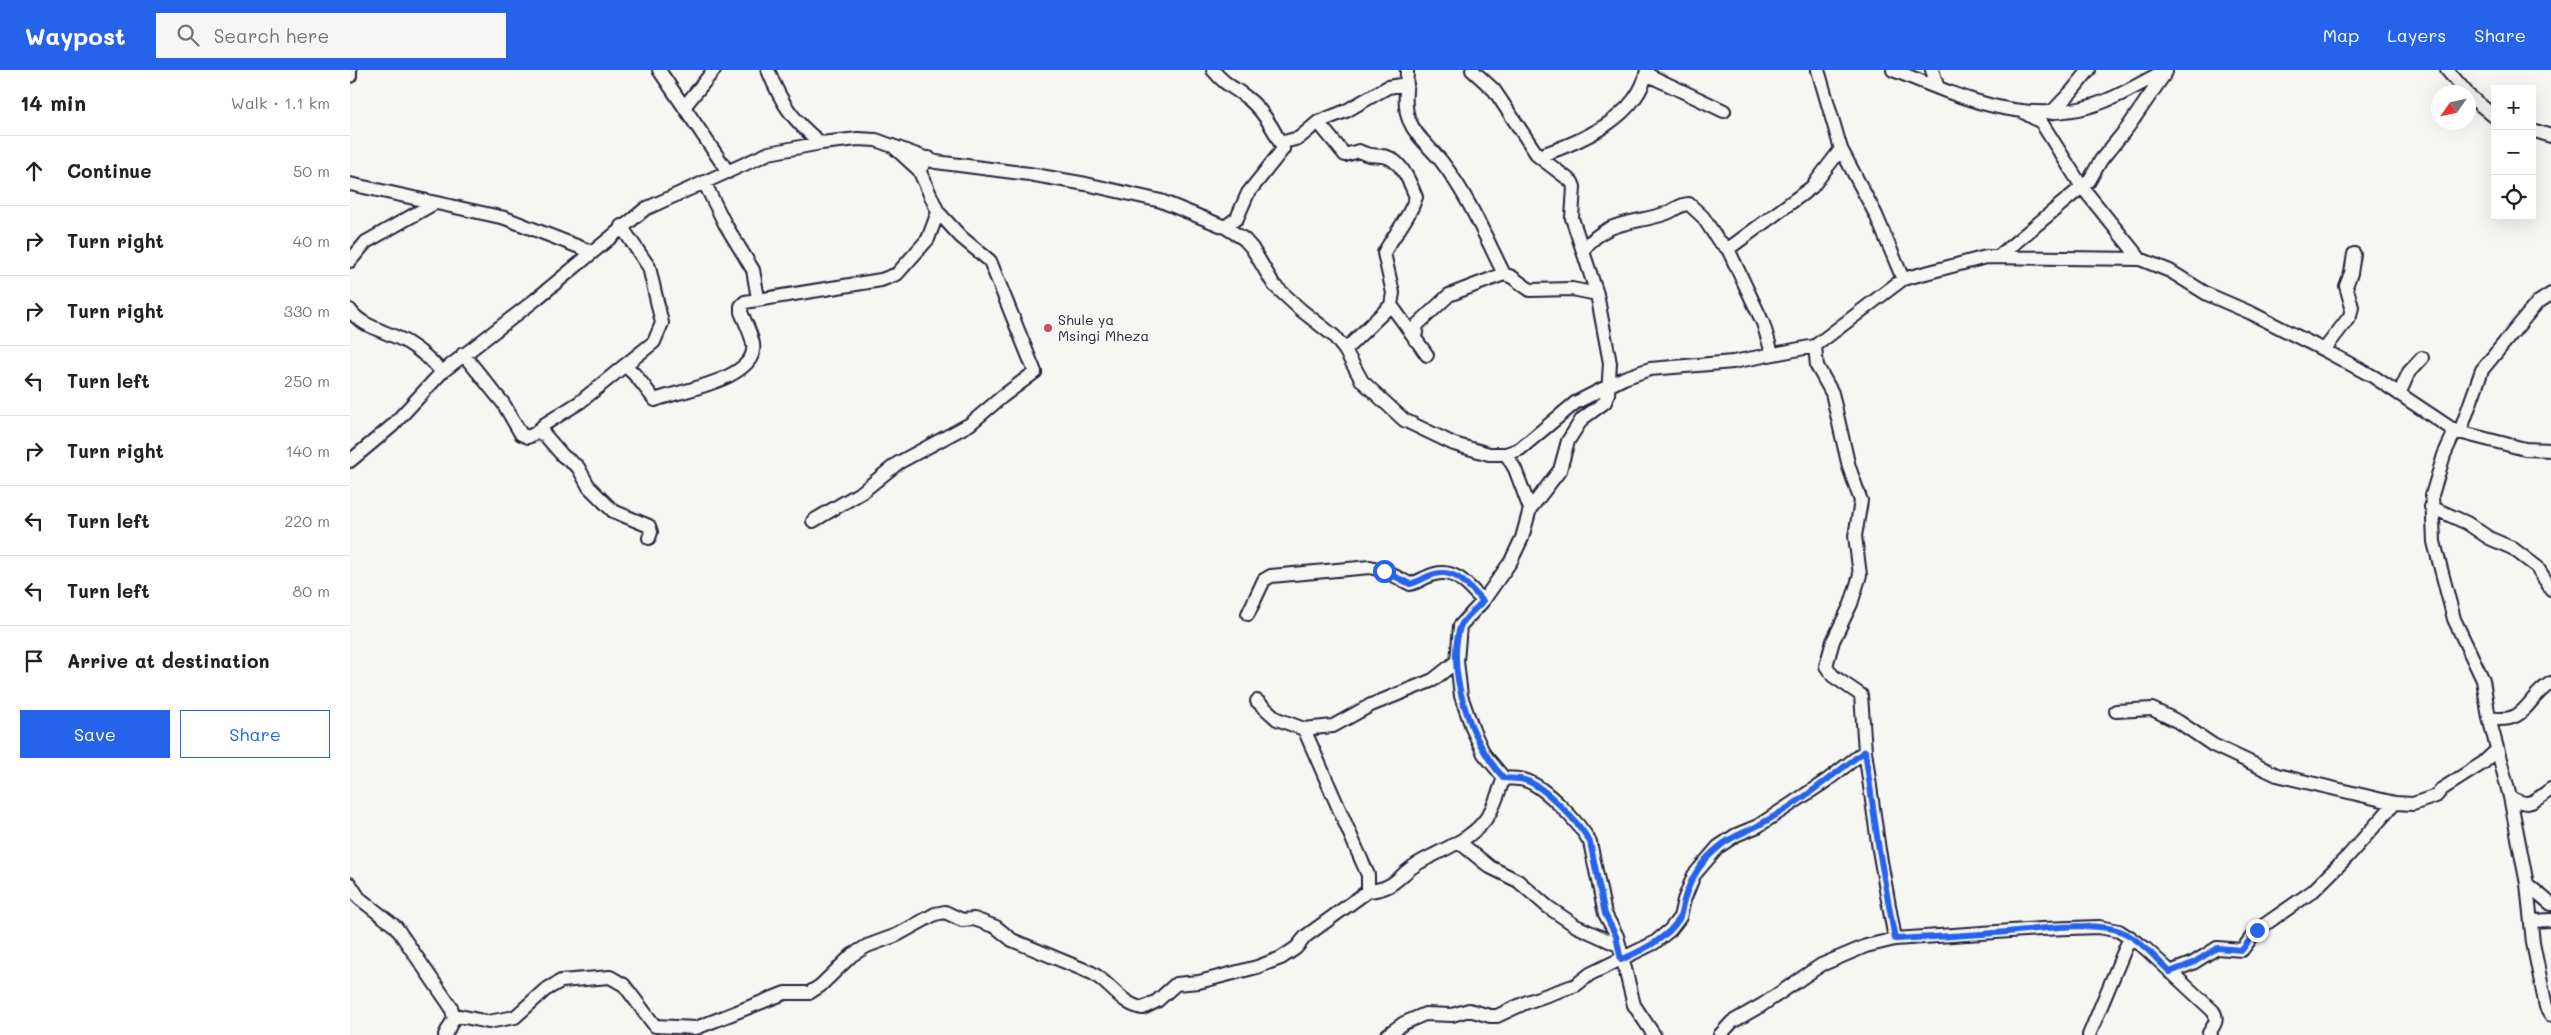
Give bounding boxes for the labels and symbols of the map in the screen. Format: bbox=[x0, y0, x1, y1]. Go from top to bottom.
north arrow bbox=[2431, 85, 2476, 130]
place label: Shule ya Msingi Mheza bbox=[1058, 310, 1149, 345]
marker: Shule ya Msingi Mheza bbox=[1042, 322, 1054, 334]
route start bbox=[1373, 560, 1396, 583]
route end bbox=[2246, 919, 2269, 942]

